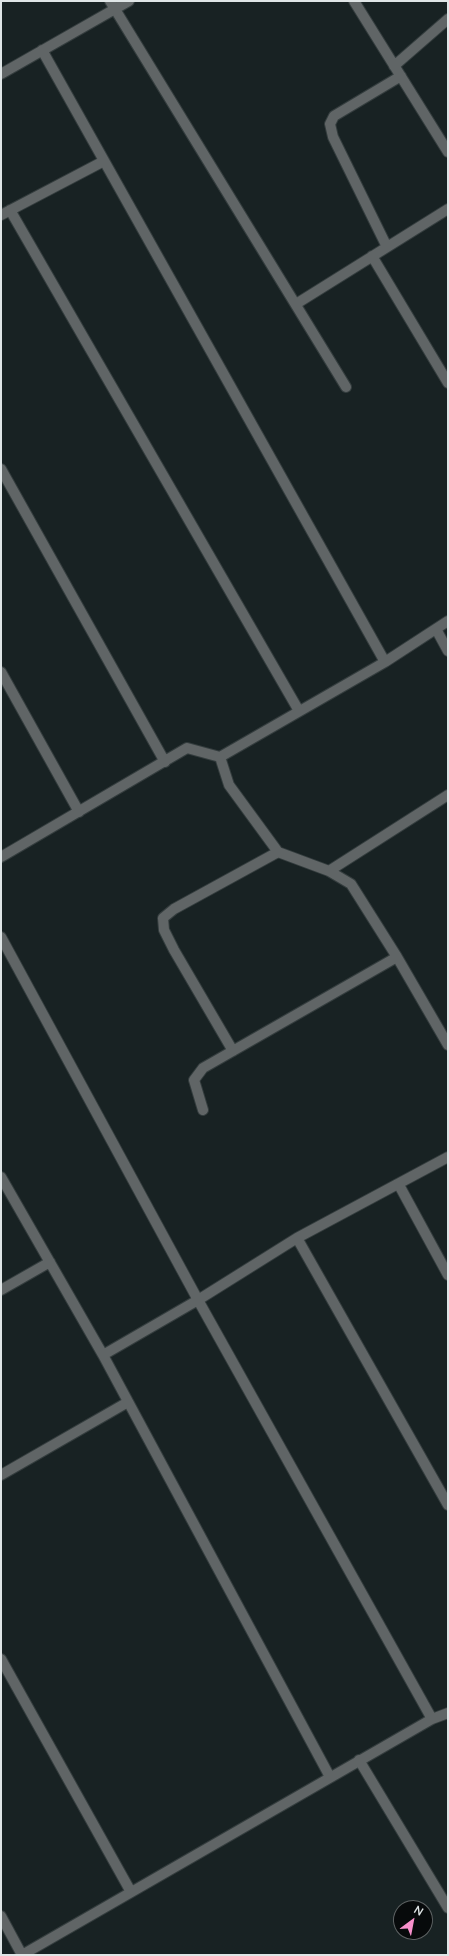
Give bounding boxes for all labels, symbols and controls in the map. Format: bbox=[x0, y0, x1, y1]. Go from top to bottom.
north arrow bbox=[393, 1900, 433, 1940]
text: N bbox=[412, 1902, 426, 1918]

